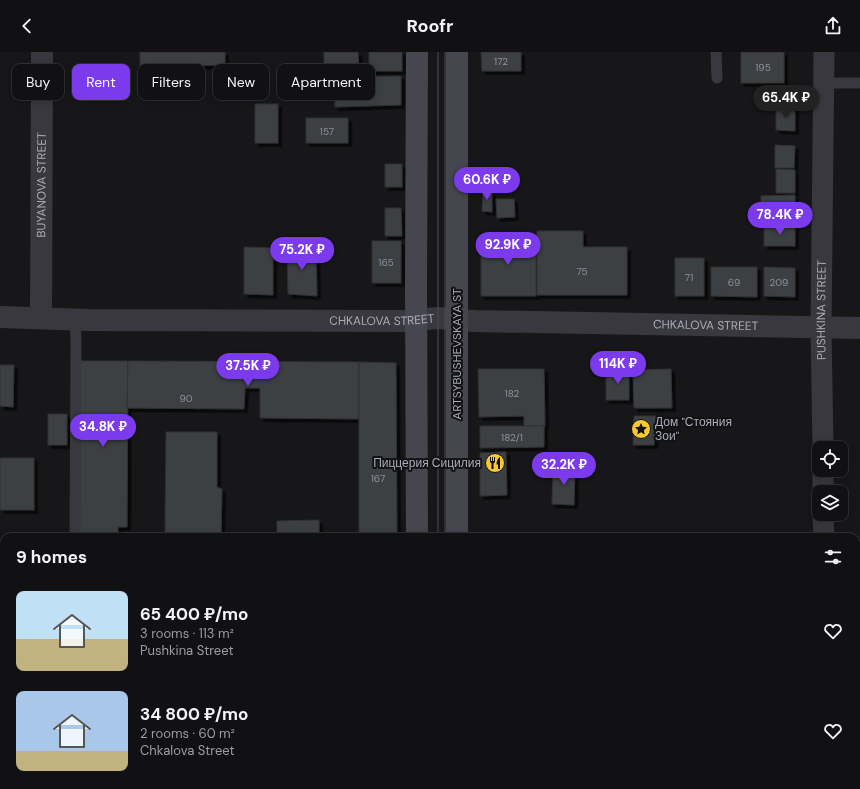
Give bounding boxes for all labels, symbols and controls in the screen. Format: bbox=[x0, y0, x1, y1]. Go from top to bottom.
text: Roofr bbox=[407, 14, 453, 38]
icon: back bbox=[16, 15, 38, 37]
icon: share bbox=[822, 15, 844, 37]
house number: 172 bbox=[494, 55, 508, 68]
house number: 195 bbox=[755, 61, 771, 74]
chip: Buy bbox=[12, 64, 64, 100]
chip: Rent bbox=[72, 64, 130, 100]
chip: Filters bbox=[138, 64, 205, 100]
chip: New bbox=[213, 64, 269, 100]
chip: Apartment bbox=[277, 64, 375, 100]
pin: 65.4K ₽ bbox=[749, 85, 823, 119]
text: 65.4K ₽ bbox=[762, 89, 810, 106]
house number: 157 bbox=[320, 125, 334, 138]
street label: BUYANOVA STREET bbox=[33, 132, 50, 238]
pin: 60.6K ₽ bbox=[450, 167, 524, 201]
text: 60.6K ₽ bbox=[463, 171, 511, 188]
pin: 78.4K ₽ bbox=[743, 202, 817, 236]
text: 78.4K ₽ bbox=[757, 206, 803, 223]
pin: 92.9K ₽ bbox=[471, 232, 545, 266]
text: 92.9K ₽ bbox=[485, 236, 531, 253]
pin: 75.2K ₽ bbox=[265, 237, 339, 271]
text: 75.2K ₽ bbox=[279, 241, 325, 258]
house number: 165 bbox=[378, 256, 394, 269]
street label: PUSHKINA STREET bbox=[813, 260, 830, 360]
house number: 75 bbox=[576, 265, 588, 278]
house number: 71 bbox=[685, 271, 693, 284]
house number: 69 bbox=[728, 276, 740, 289]
house number: 209 bbox=[770, 276, 788, 289]
street label: ARTSYBUSHEVSKAYA ST bbox=[449, 288, 465, 420]
street label: CHKALOVA STREET bbox=[329, 310, 435, 329]
street label: CHKALOVA STREET bbox=[653, 316, 759, 334]
pin: 114K ₽ bbox=[585, 351, 651, 385]
pin: 37.5K ₽ bbox=[211, 353, 285, 387]
text: 114K ₽ bbox=[599, 355, 637, 372]
text: 37.5K ₽ bbox=[225, 357, 271, 374]
house number: 182 bbox=[505, 387, 520, 400]
house number: 90 bbox=[179, 392, 193, 405]
pin: 34.8K ₽ bbox=[66, 414, 140, 448]
place label: Дом "Стояния Зои" bbox=[655, 414, 732, 444]
text: 34.8K ₽ bbox=[79, 418, 127, 435]
place icon: Дом "Стояния Зои" bbox=[630, 418, 652, 440]
house number: 182/1 bbox=[501, 431, 523, 444]
map controls bbox=[812, 441, 848, 521]
button: locate bbox=[812, 441, 848, 477]
restaurant icon: Пиццерия Сицилия bbox=[484, 452, 506, 474]
pin: 32.2K ₽ bbox=[527, 452, 601, 486]
place label: Пиццерия Сицилия bbox=[373, 455, 481, 471]
text: 32.2K ₽ bbox=[541, 456, 587, 473]
house number: 167 bbox=[371, 472, 385, 485]
button: layers bbox=[812, 485, 848, 521]
text: 9 homes bbox=[16, 546, 87, 568]
icon: filters bbox=[822, 546, 844, 568]
text: 65 400 ₽/mo bbox=[140, 603, 248, 625]
icon: home bbox=[48, 607, 96, 655]
icon: heart bbox=[822, 620, 844, 642]
text: 3 rooms · 113 m² bbox=[140, 625, 234, 642]
text: Pushkina Street bbox=[140, 642, 234, 659]
text: 34 800 ₽/mo bbox=[140, 703, 248, 725]
icon: home bbox=[48, 707, 96, 755]
icon: heart bbox=[822, 720, 844, 742]
text: 2 rooms · 60 m² bbox=[140, 725, 235, 742]
text: Chkalova Street bbox=[140, 742, 235, 759]

